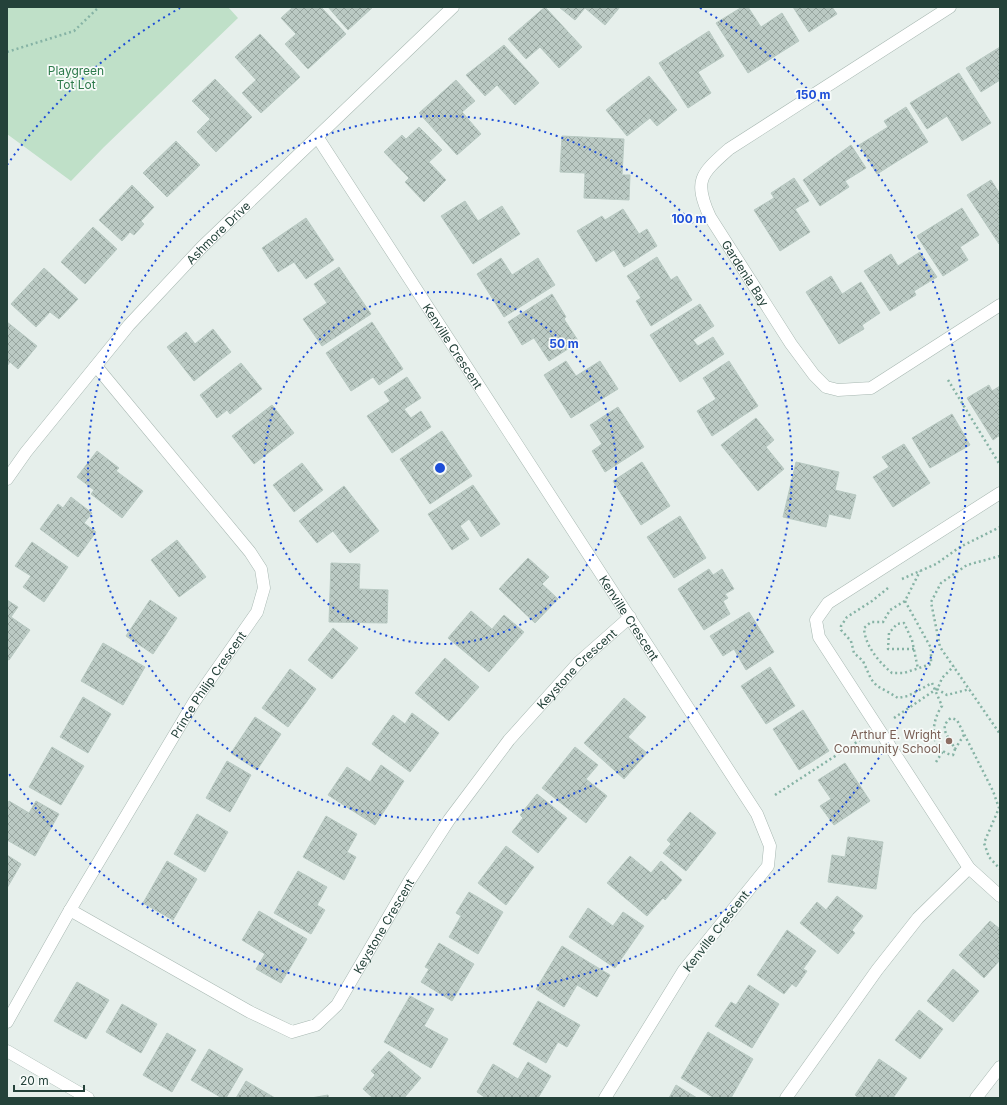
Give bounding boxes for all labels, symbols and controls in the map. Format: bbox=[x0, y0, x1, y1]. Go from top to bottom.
park label: Playgreen Tot Lot bbox=[48, 63, 104, 92]
text: 150 m bbox=[796, 87, 830, 102]
street label: Ashmore Drive bbox=[183, 198, 253, 267]
text: 100 m bbox=[671, 211, 707, 226]
street label: Gardenia Bay bbox=[719, 237, 772, 309]
street label: Kenville Crescent bbox=[420, 301, 486, 392]
text: 50 m bbox=[549, 336, 579, 351]
centre of rings bbox=[433, 461, 447, 475]
street label: Kenville Crescent bbox=[596, 572, 663, 663]
street label: Keystone Crescent bbox=[533, 625, 619, 712]
street label: Prince Philip Crescent bbox=[167, 628, 249, 740]
place label: Arthur E. Wright Community School bbox=[834, 727, 941, 756]
marker: Arthur E. Wright Community School bbox=[944, 736, 954, 746]
street label: Keystone Crescent bbox=[350, 876, 417, 976]
street label: Kenville Crescent bbox=[680, 887, 752, 974]
scale bar bbox=[14, 1067, 84, 1093]
text: 20 m bbox=[20, 1073, 49, 1088]

